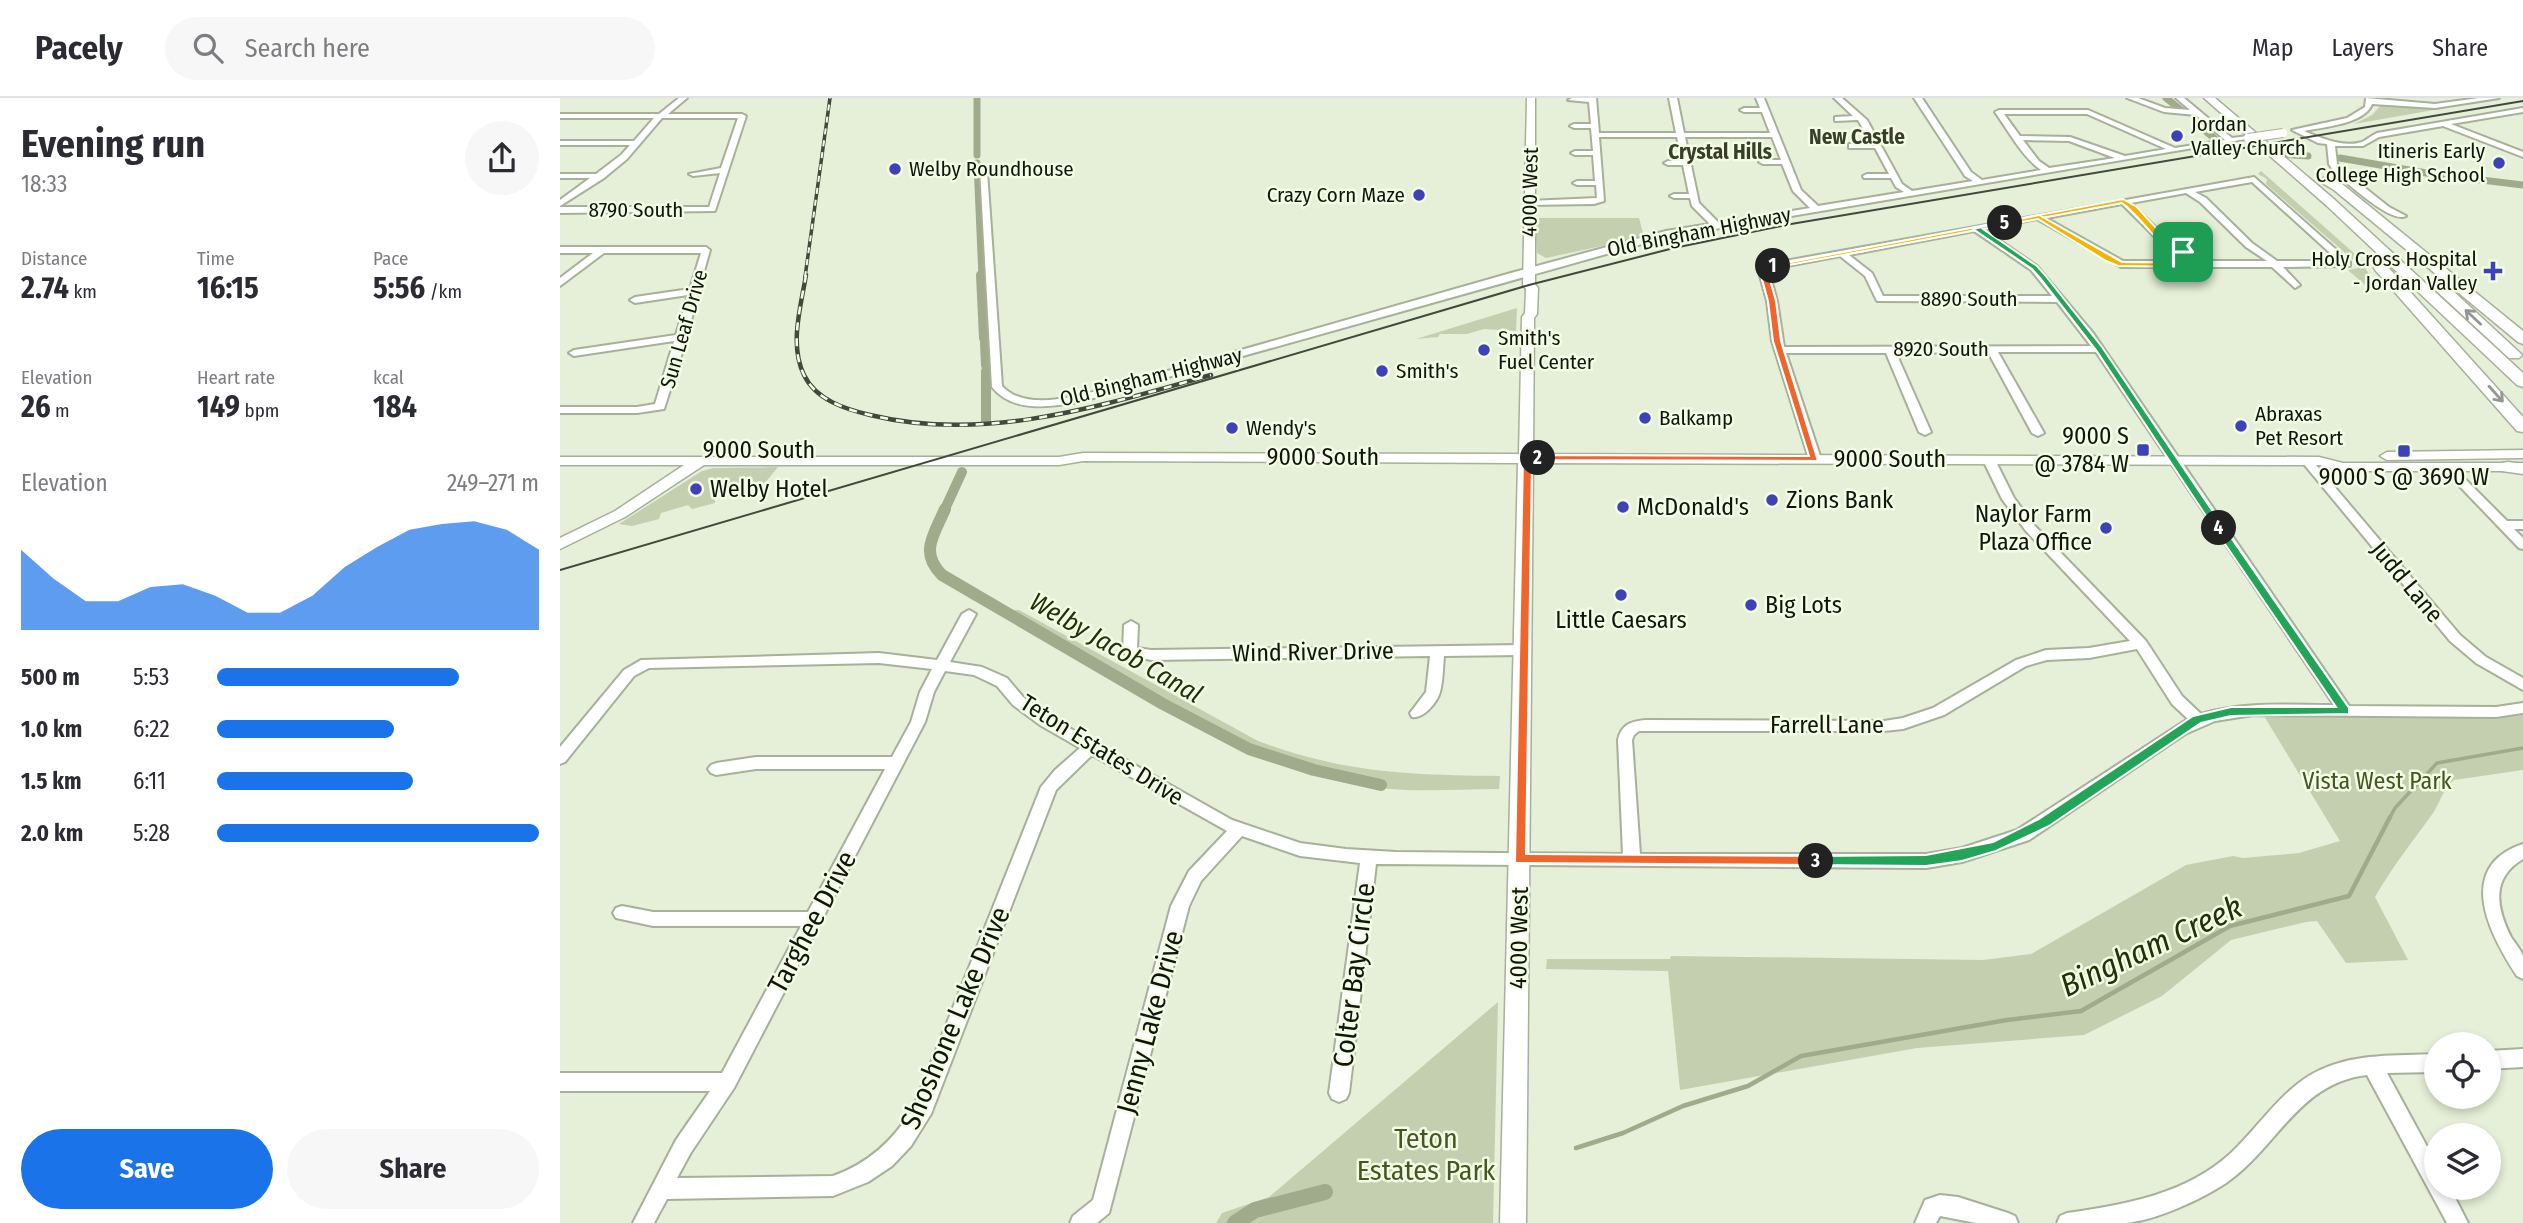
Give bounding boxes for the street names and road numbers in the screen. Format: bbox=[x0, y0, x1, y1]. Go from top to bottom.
street label: 4000 West bbox=[1516, 147, 1544, 237]
street label: 8790 South bbox=[589, 197, 683, 223]
street label: Old Bingham Highway bbox=[1605, 201, 1794, 263]
street label: Sun Leaf Drive bbox=[655, 267, 713, 391]
street label: 8890 South bbox=[1920, 286, 2018, 312]
street label: 8920 South bbox=[1893, 336, 1989, 362]
street label: Old Bingham Highway bbox=[1057, 342, 1245, 412]
street label: 9000 South bbox=[703, 436, 815, 464]
street label: 9000 South bbox=[1267, 443, 1379, 471]
street label: 9000 South bbox=[1834, 445, 1946, 473]
street label: Judd Lane bbox=[2365, 536, 2449, 628]
street label: Wind River Drive bbox=[1232, 637, 1394, 667]
street label: Teton Estates Drive bbox=[1015, 689, 1189, 811]
street label: Farrell Lane bbox=[1770, 711, 1884, 739]
street label: Targhee Drive bbox=[761, 845, 863, 999]
street label: Colter Bay Circle bbox=[1326, 881, 1382, 1069]
street label: 4000 West bbox=[1504, 886, 1534, 989]
street label: Shoshone Lake Drive bbox=[893, 902, 1017, 1134]
street label: Jenny Lake Drive bbox=[1110, 927, 1190, 1117]

